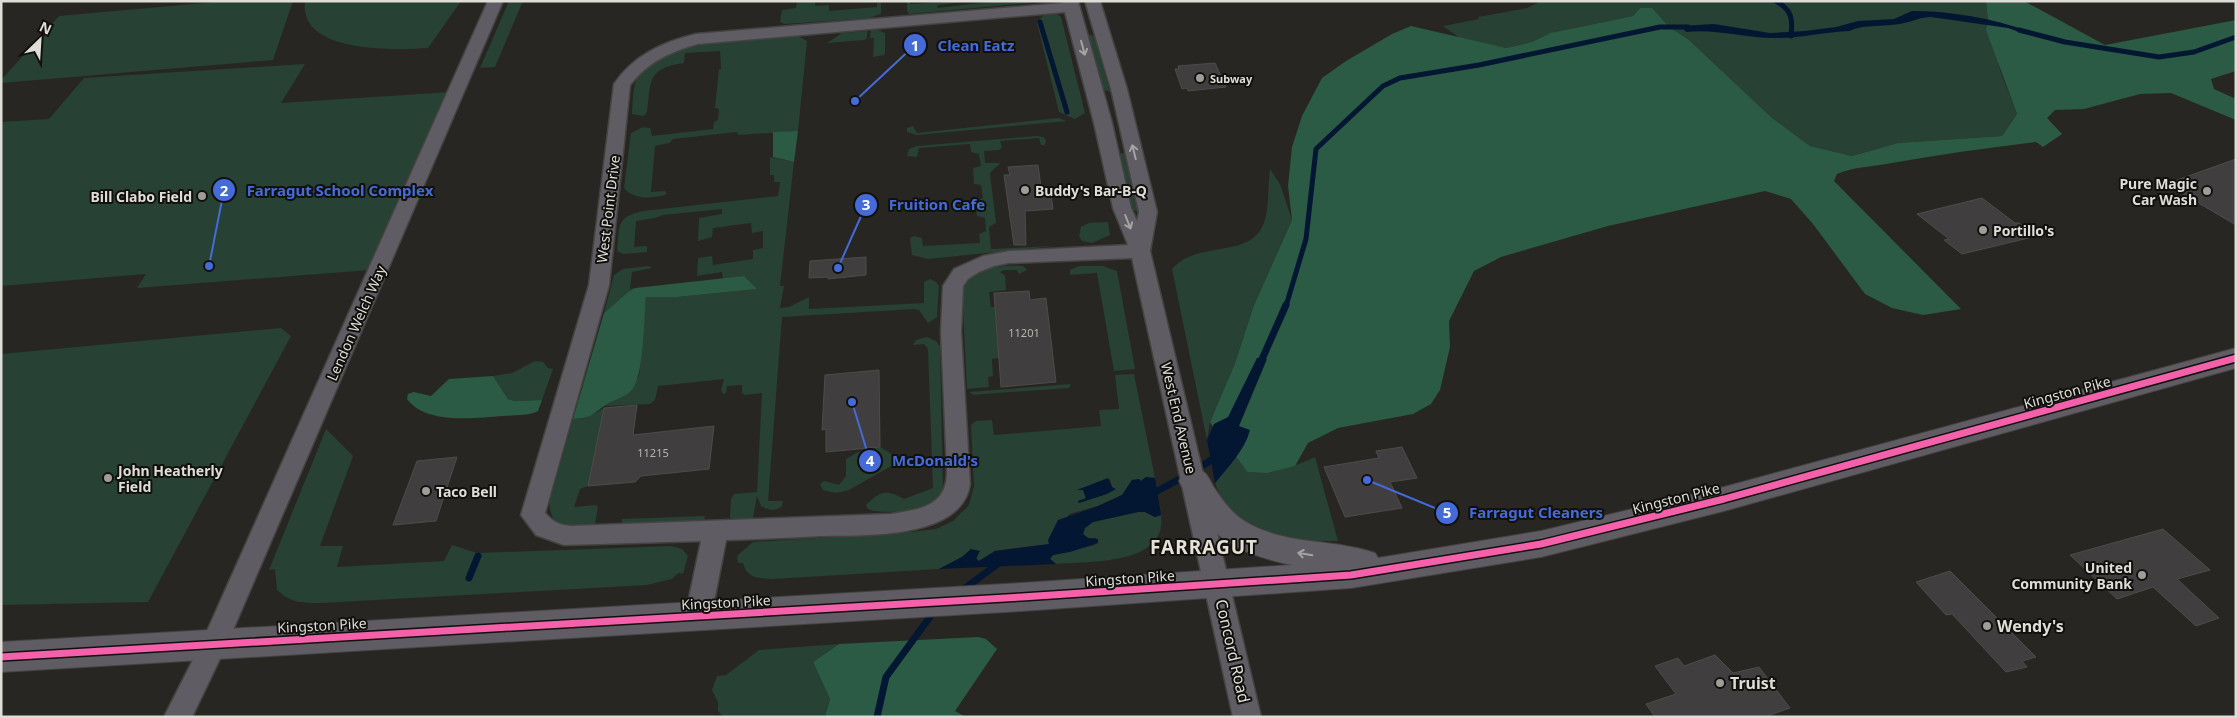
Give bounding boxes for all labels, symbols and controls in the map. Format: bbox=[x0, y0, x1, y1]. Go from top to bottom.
north arrow bbox=[15, 15, 65, 65]
text: N bbox=[37, 17, 55, 39]
callout: Clean Eatz bbox=[902, 30, 1024, 60]
text: 1 bbox=[911, 35, 919, 55]
text: Clean Eatz bbox=[938, 35, 1014, 55]
one-way arrow bbox=[1078, 40, 1088, 56]
place label: Subway bbox=[1210, 71, 1253, 86]
marker: Subway bbox=[1194, 72, 1206, 84]
one-way arrow bbox=[1129, 145, 1138, 161]
street label: West Point Drive bbox=[592, 154, 624, 264]
place label: Pure Magic Car Wash bbox=[2119, 174, 2197, 209]
callout: Farragut School Complex bbox=[211, 175, 443, 205]
text: 2 bbox=[220, 180, 229, 200]
text: Farragut School Complex bbox=[247, 180, 434, 200]
place label: Buddy's Bar-B-Q bbox=[1035, 181, 1147, 200]
marker: Buddy's Bar-B-Q bbox=[1019, 184, 1031, 196]
marker: Pure Magic Car Wash bbox=[2201, 185, 2213, 197]
place label: Bill Clabo Field bbox=[90, 187, 192, 206]
marker: Bill Clabo Field bbox=[196, 190, 208, 202]
callout: Fruition Cafe bbox=[854, 190, 995, 220]
text: 3 bbox=[862, 194, 870, 214]
text: Fruition Cafe bbox=[889, 194, 985, 214]
one-way arrow bbox=[1124, 214, 1134, 229]
place label: Portillo's bbox=[1993, 221, 2054, 240]
marker: Portillo's bbox=[1977, 224, 1989, 236]
street label: Lendon Welch Way bbox=[322, 262, 390, 384]
house number: 11201 bbox=[1008, 325, 1040, 340]
street label: West End Avenue bbox=[1157, 360, 1201, 476]
street label: Kingston Pike bbox=[2021, 371, 2113, 413]
house number: 11215 bbox=[637, 445, 669, 460]
callout: McDonald's bbox=[857, 446, 988, 476]
text: 4 bbox=[866, 450, 875, 470]
text: McDonald's bbox=[892, 450, 978, 470]
place label: John Heatherly Field bbox=[116, 461, 223, 496]
marker: John Heatherly Field bbox=[102, 472, 114, 484]
street label: Kingston Pike bbox=[1630, 478, 1722, 518]
place label: Taco Bell bbox=[436, 482, 497, 501]
marker: Taco Bell bbox=[420, 485, 432, 497]
callout: Farragut Cleaners bbox=[1434, 498, 1613, 528]
text: 5 bbox=[1443, 502, 1451, 522]
text: Farragut Cleaners bbox=[1469, 502, 1603, 522]
district label: FARRAGUT bbox=[1150, 534, 1258, 560]
one-way arrow bbox=[1297, 549, 1313, 559]
place label: United Community Bank bbox=[2011, 558, 2132, 593]
street label: Kingston Pike bbox=[1085, 565, 1175, 591]
marker: United Community Bank bbox=[2136, 569, 2148, 581]
street label: Kingston Pike bbox=[681, 590, 771, 614]
street label: Concord Road bbox=[1210, 597, 1256, 705]
street label: Kingston Pike bbox=[277, 613, 367, 637]
place label: Wendy's bbox=[1997, 615, 2064, 637]
marker: Wendy's bbox=[1981, 620, 1993, 632]
place label: Truist bbox=[1730, 672, 1776, 694]
marker: Truist bbox=[1714, 677, 1726, 689]

